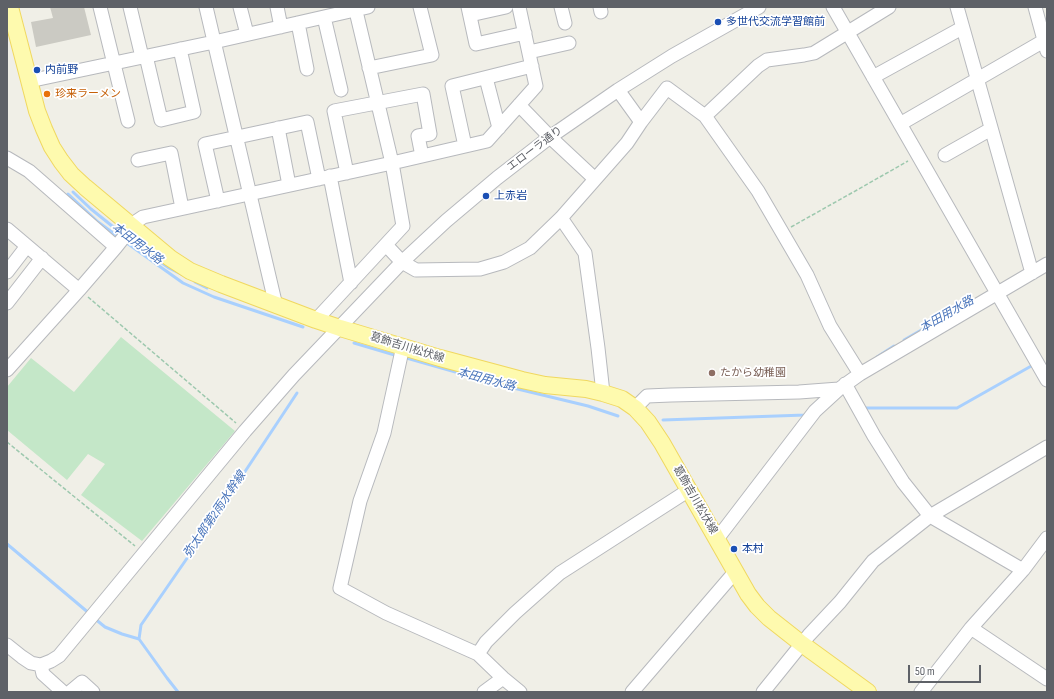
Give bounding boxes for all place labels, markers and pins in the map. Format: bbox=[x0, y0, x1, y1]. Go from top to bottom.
place label: 多世代交流学習館前 bbox=[726, 15, 825, 29]
marker: 多世代交流学習館前 bbox=[713, 17, 723, 27]
place label: 内前野 bbox=[45, 63, 78, 77]
marker: 内前野 bbox=[32, 65, 42, 75]
place label: 珍来ラーメン bbox=[55, 87, 121, 101]
marker: 珍来ラーメン bbox=[42, 89, 52, 99]
place label: 上赤岩 bbox=[494, 189, 527, 203]
marker: 上赤岩 bbox=[481, 191, 491, 201]
place label: たから幼稚園 bbox=[720, 366, 786, 380]
marker: たから幼稚園 bbox=[707, 368, 717, 378]
place label: 本村 bbox=[742, 542, 764, 556]
marker: 本村 bbox=[729, 544, 739, 554]

